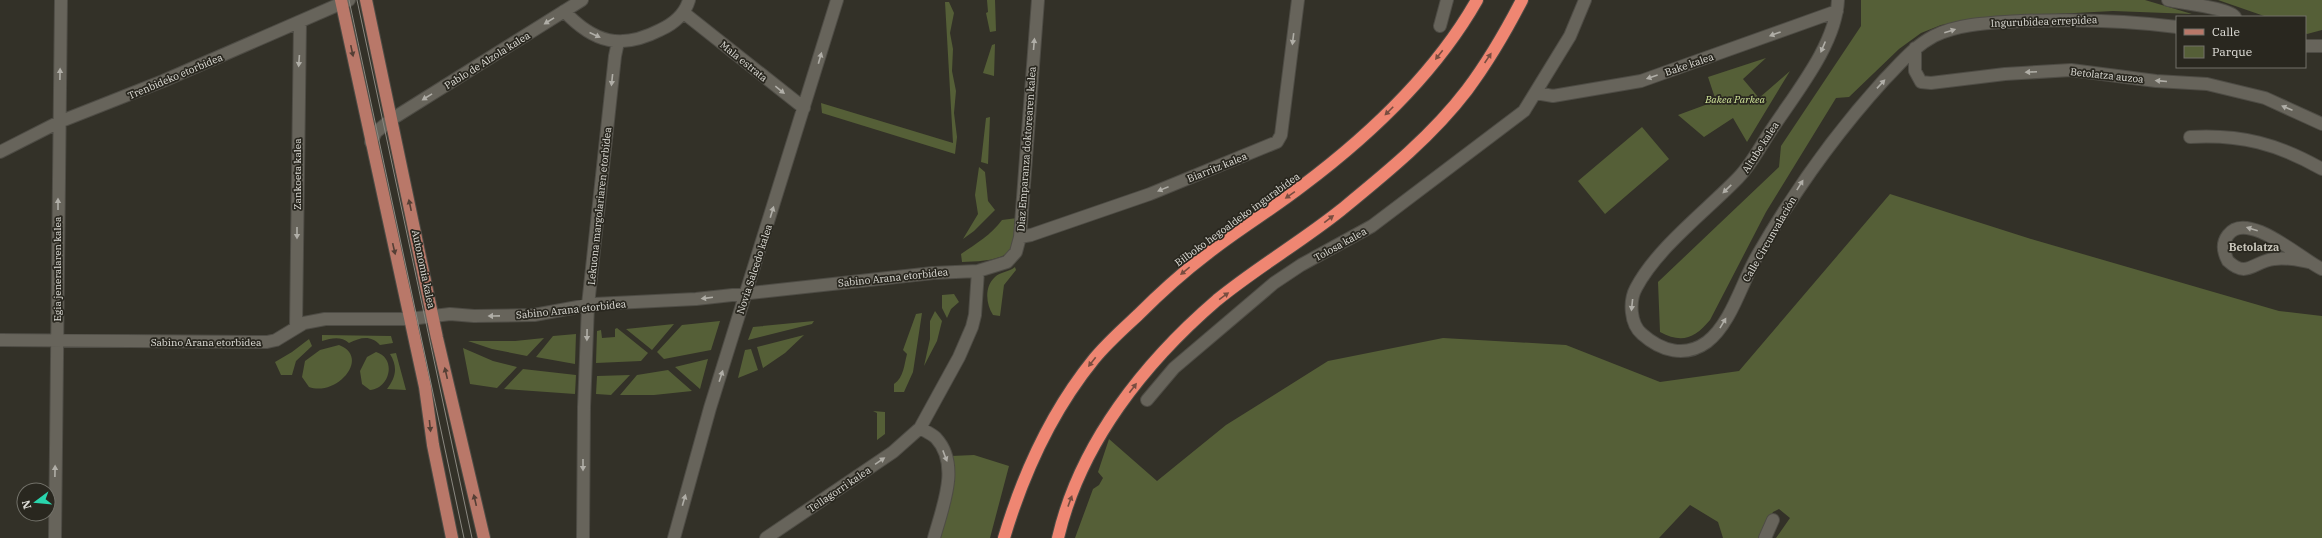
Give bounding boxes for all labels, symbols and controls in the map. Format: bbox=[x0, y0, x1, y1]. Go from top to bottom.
street label: Ingurubidea errepidea bbox=[1991, 13, 2098, 30]
legend bbox=[2176, 16, 2306, 68]
one-way arrow bbox=[544, 17, 554, 25]
text: Calle bbox=[2212, 24, 2240, 39]
one-way arrow bbox=[1944, 28, 1956, 34]
street label: Pablo de Alzola kalea bbox=[442, 29, 533, 92]
one-way arrow bbox=[1768, 31, 1780, 37]
one-way arrow bbox=[589, 32, 600, 38]
one-way arrow bbox=[1290, 33, 1296, 45]
street label: Mala estrata bbox=[717, 38, 771, 85]
one-way arrow bbox=[1031, 38, 1037, 50]
one-way arrow bbox=[1820, 42, 1826, 54]
text: Parque bbox=[2212, 44, 2252, 59]
one-way arrow bbox=[349, 45, 355, 57]
street label: Trenbideko etorbidea bbox=[126, 50, 225, 102]
one-way arrow bbox=[1435, 50, 1444, 61]
street label: Bake kalea bbox=[1663, 50, 1716, 79]
one-way arrow bbox=[817, 51, 823, 63]
one-way arrow bbox=[1484, 53, 1492, 64]
one-way arrow bbox=[295, 55, 302, 67]
street label: Diaz Emparanza doktorearen kalea bbox=[1014, 65, 1039, 232]
street label: Betolatza auzoa bbox=[2070, 65, 2145, 86]
one-way arrow bbox=[57, 67, 63, 80]
one-way arrow bbox=[2025, 69, 2037, 76]
one-way arrow bbox=[609, 74, 615, 86]
one-way arrow bbox=[1646, 75, 1658, 81]
one-way arrow bbox=[2155, 78, 2167, 84]
one-way arrow bbox=[1876, 79, 1886, 89]
one-way arrow bbox=[774, 85, 785, 94]
one-way arrow bbox=[422, 93, 432, 101]
park label: Bakea Parkea bbox=[1704, 93, 1765, 106]
one-way arrow bbox=[2280, 104, 2292, 110]
one-way arrow bbox=[1384, 106, 1394, 116]
street label: Altube kalea bbox=[1739, 119, 1782, 175]
street label: Lekuona margolariaren etorbidea bbox=[585, 126, 614, 286]
street label: Zankoeta kalea bbox=[291, 138, 304, 210]
street label: Biarritz kalea bbox=[1185, 149, 1250, 185]
street label: Bilboko hegoaldeko ingurabidea bbox=[1172, 169, 1303, 269]
one-way arrow bbox=[1796, 180, 1804, 190]
one-way arrow bbox=[1722, 184, 1732, 194]
one-way arrow bbox=[1157, 186, 1169, 192]
one-way arrow bbox=[1285, 191, 1295, 199]
street label: Calle Circunvalación bbox=[1740, 194, 1800, 284]
one-way arrow bbox=[55, 197, 61, 210]
one-way arrow bbox=[407, 199, 413, 211]
one-way arrow bbox=[769, 205, 775, 217]
one-way arrow bbox=[1323, 215, 1334, 223]
street label: Egia jeneralaren kalea bbox=[51, 216, 64, 321]
street label: Novia Salcedo kalea bbox=[734, 222, 775, 316]
street label: Tolosa kalea bbox=[1312, 224, 1369, 264]
one-way arrow bbox=[2245, 226, 2257, 232]
one-way arrow bbox=[294, 227, 300, 240]
street label: Autonomia kalea bbox=[409, 229, 438, 310]
district label: Betolatza bbox=[2229, 240, 2279, 254]
one-way arrow bbox=[392, 243, 398, 255]
street label: Sabino Arana etorbidea bbox=[837, 265, 949, 290]
one-way arrow bbox=[1179, 267, 1190, 276]
one-way arrow bbox=[1219, 292, 1229, 300]
one-way arrow bbox=[701, 294, 713, 301]
street label: Sabino Arana etorbidea bbox=[515, 297, 627, 322]
one-way arrow bbox=[1629, 299, 1635, 311]
one-way arrow bbox=[488, 312, 500, 319]
one-way arrow bbox=[1719, 318, 1727, 328]
one-way arrow bbox=[584, 329, 590, 342]
street label: Sabino Arana etorbidea bbox=[151, 336, 262, 349]
one-way arrow bbox=[1088, 357, 1096, 367]
one-way arrow bbox=[442, 367, 448, 380]
one-way arrow bbox=[718, 369, 724, 381]
one-way arrow bbox=[1129, 383, 1137, 393]
one-way arrow bbox=[426, 420, 433, 432]
one-way arrow bbox=[943, 450, 949, 462]
one-way arrow bbox=[874, 457, 885, 465]
one-way arrow bbox=[580, 459, 586, 472]
street label: Tellagorri kalea bbox=[805, 463, 874, 515]
one-way arrow bbox=[52, 464, 58, 477]
north arrow bbox=[16, 482, 56, 522]
one-way arrow bbox=[472, 494, 478, 506]
one-way arrow bbox=[681, 494, 687, 506]
one-way arrow bbox=[1068, 495, 1074, 507]
text: N bbox=[18, 498, 34, 511]

